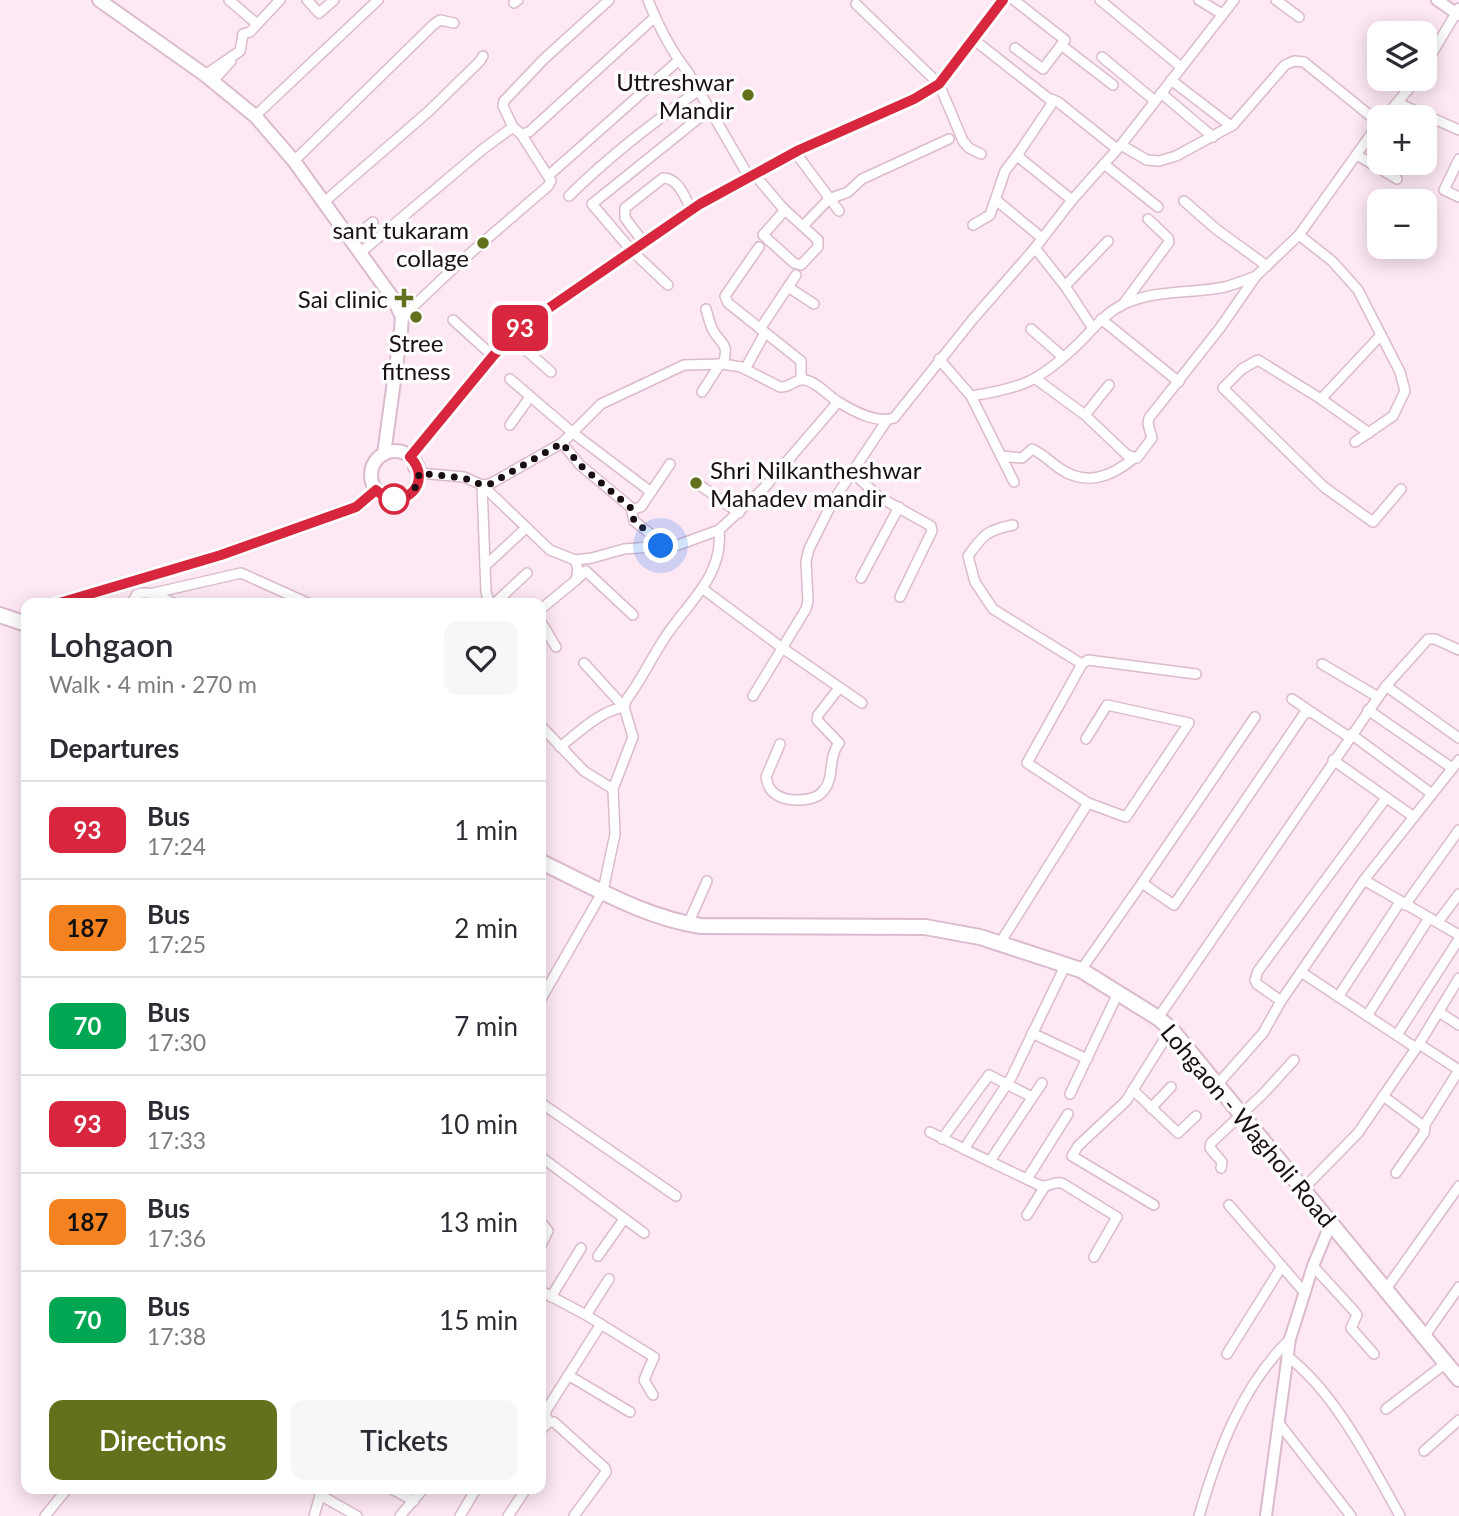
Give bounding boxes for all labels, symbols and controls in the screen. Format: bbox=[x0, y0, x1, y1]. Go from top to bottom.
map controls bbox=[1367, 21, 1437, 259]
button: layers bbox=[1367, 21, 1437, 91]
place label: Uttreshwar Mandir bbox=[616, 67, 734, 124]
marker: Uttreshwar Mandir bbox=[740, 87, 756, 103]
button: + bbox=[1367, 105, 1437, 175]
button: − bbox=[1367, 189, 1437, 259]
place label: sant tukaram collage bbox=[332, 215, 469, 272]
marker: sant tukaram collage bbox=[475, 235, 491, 251]
place label: Sai clinic bbox=[298, 284, 388, 313]
marker: Sai clinic bbox=[394, 288, 414, 308]
line badge: 93 bbox=[489, 305, 552, 351]
marker: Stree fitness bbox=[408, 309, 424, 325]
text: 93 bbox=[506, 313, 534, 342]
place label: Stree fitness bbox=[381, 328, 451, 385]
place label: Shri Nilkantheshwar Mahadev mandir bbox=[710, 455, 922, 512]
marker: Shri Nilkantheshwar Mahadev mandir bbox=[688, 475, 704, 491]
unlabelled marker bbox=[379, 484, 409, 514]
your location bbox=[643, 528, 678, 563]
button: heart bbox=[444, 621, 518, 695]
text: Lohgaon bbox=[49, 624, 174, 664]
text: Walk · 4 min · 270 m bbox=[49, 670, 257, 698]
text: Departures bbox=[49, 732, 179, 764]
text: Bus bbox=[147, 800, 190, 832]
text: 1 min bbox=[454, 814, 518, 846]
text: 93 bbox=[74, 815, 101, 844]
text: 17:24 bbox=[147, 832, 206, 860]
text: Bus bbox=[147, 898, 190, 930]
text: 2 min bbox=[454, 912, 518, 944]
text: 187 bbox=[67, 913, 108, 942]
text: 17:25 bbox=[147, 930, 206, 958]
text: Bus bbox=[147, 996, 190, 1028]
text: 7 min bbox=[454, 1010, 518, 1042]
text: 70 bbox=[74, 1011, 101, 1040]
street label: Lohgaon - Wagholi Road bbox=[1155, 1017, 1343, 1233]
text: 17:30 bbox=[147, 1028, 206, 1056]
text: Bus bbox=[147, 1094, 190, 1126]
text: 10 min bbox=[439, 1108, 518, 1140]
text: 93 bbox=[74, 1109, 101, 1138]
text: 17:33 bbox=[147, 1126, 206, 1154]
text: Bus bbox=[147, 1192, 190, 1224]
text: 13 min bbox=[439, 1206, 518, 1238]
text: 187 bbox=[67, 1207, 108, 1236]
text: 17:36 bbox=[147, 1224, 206, 1252]
text: Bus bbox=[147, 1290, 190, 1322]
text: 15 min bbox=[439, 1304, 518, 1336]
text: 70 bbox=[74, 1305, 101, 1334]
text: 17:38 bbox=[147, 1322, 206, 1350]
button: Directions bbox=[49, 1400, 277, 1480]
button: Tickets bbox=[291, 1400, 518, 1480]

